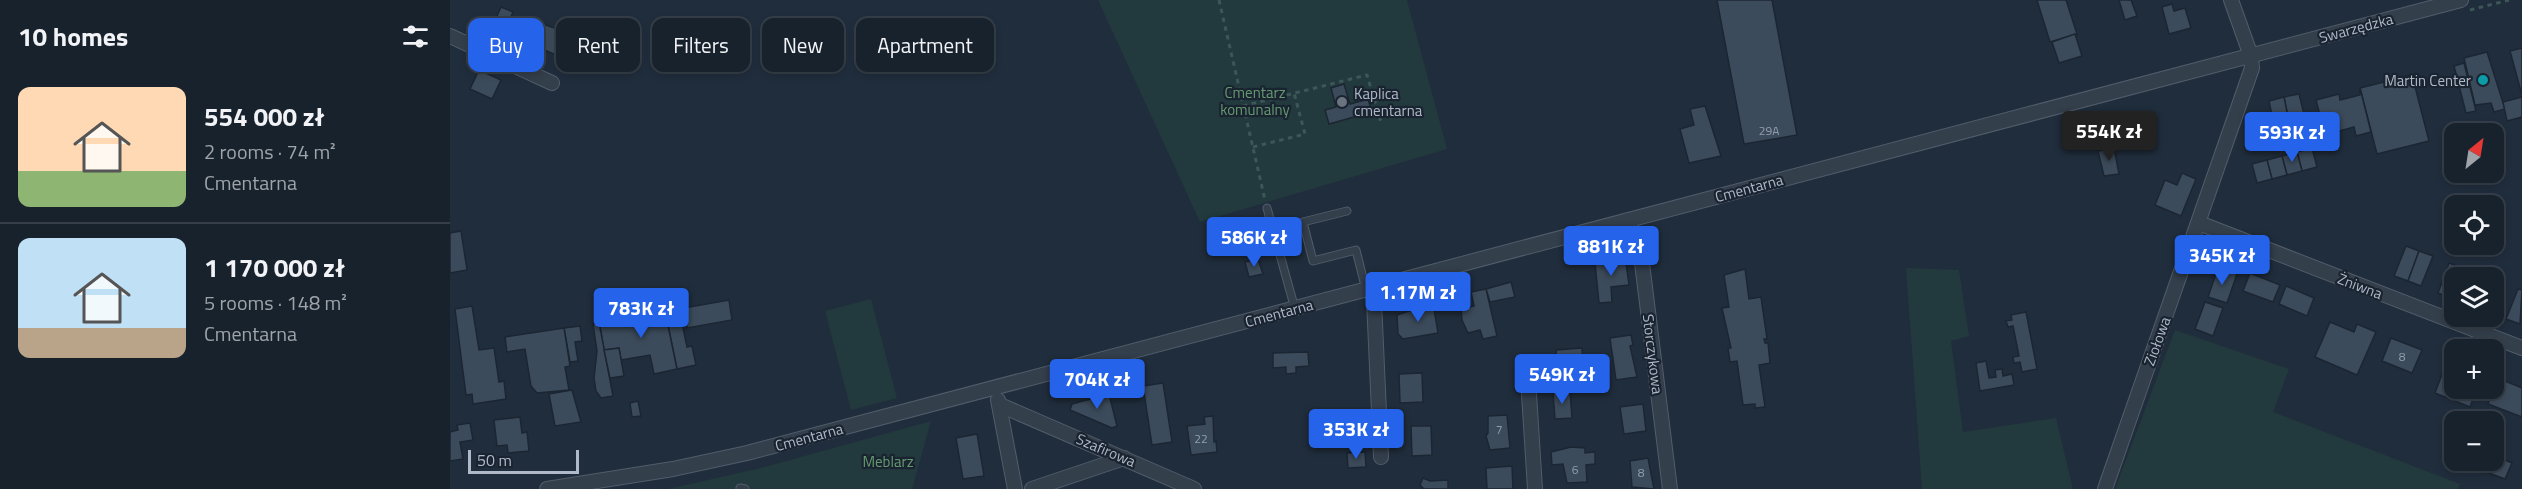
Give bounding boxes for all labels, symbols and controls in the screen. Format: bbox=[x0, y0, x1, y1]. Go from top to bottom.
street label: Swarzędzka bbox=[2316, 7, 2396, 49]
text: 10 homes bbox=[18, 17, 128, 56]
chip: Buy bbox=[468, 18, 544, 72]
chip: Rent bbox=[556, 18, 640, 72]
chip: Filters bbox=[652, 18, 750, 72]
chip: New bbox=[762, 18, 844, 72]
chip: Apartment bbox=[856, 18, 994, 72]
icon: filters bbox=[399, 20, 432, 53]
place label: Martin Center bbox=[2384, 69, 2471, 92]
marker: Martin Center bbox=[2476, 73, 2490, 87]
park label: Cmentarz komunalny bbox=[1220, 81, 1290, 121]
place label: Kaplica cmentarna bbox=[1354, 82, 1423, 122]
marker: Kaplica cmentarna bbox=[1335, 95, 1349, 109]
text: 554 000 zł bbox=[204, 97, 325, 136]
icon: home bbox=[66, 111, 138, 183]
pin: 554K zł bbox=[2054, 111, 2164, 162]
pin: 593K zł bbox=[2237, 112, 2347, 163]
text: 554K zł bbox=[2076, 115, 2142, 146]
text: 593K zł bbox=[2259, 116, 2325, 147]
house number: 29A bbox=[1759, 121, 1779, 140]
north arrow bbox=[2444, 123, 2504, 183]
map controls bbox=[2444, 123, 2504, 471]
text: 2 rooms · 74 m² bbox=[204, 136, 336, 167]
text: Cmentarna bbox=[204, 167, 297, 198]
street label: Cmentarna bbox=[1712, 168, 1786, 208]
button: locate bbox=[2444, 195, 2504, 255]
pin: 586K zł bbox=[1199, 217, 1309, 268]
text: 586K zł bbox=[1221, 221, 1287, 252]
pin: 881K zł bbox=[1556, 226, 1666, 277]
text: 881K zł bbox=[1578, 230, 1644, 261]
pin: 345K zł bbox=[2167, 235, 2277, 286]
text: 345K zł bbox=[2189, 239, 2255, 270]
text: 1 170 000 zł bbox=[204, 248, 345, 287]
icon: home bbox=[66, 262, 138, 334]
street label: Żniwna bbox=[2334, 267, 2386, 305]
button: layers bbox=[2444, 267, 2504, 327]
pin: 1.17M zł bbox=[1356, 272, 1480, 323]
text: 1.17M zł bbox=[1380, 276, 1456, 307]
text: 5 rooms · 148 m² bbox=[204, 287, 347, 318]
pin: 783K zł bbox=[586, 288, 696, 339]
text: 783K zł bbox=[608, 292, 674, 323]
street label: Cmentarna bbox=[1242, 293, 1316, 333]
street label: Storczykowa bbox=[1637, 313, 1669, 396]
street label: Ziołowa bbox=[2138, 313, 2177, 369]
text: Cmentarna bbox=[204, 318, 297, 349]
button: + bbox=[2444, 339, 2504, 399]
house number: 8 bbox=[2399, 347, 2406, 366]
pin: 549K zł bbox=[1507, 354, 1617, 405]
text: 549K zł bbox=[1529, 358, 1595, 389]
pin: 704K zł bbox=[1042, 359, 1152, 410]
text: 704K zł bbox=[1064, 363, 1130, 394]
pin: 353K zł bbox=[1301, 409, 1411, 460]
button: − bbox=[2444, 411, 2504, 471]
text: 353K zł bbox=[1323, 413, 1389, 444]
street label: Cmentarna bbox=[772, 417, 846, 457]
house number: 7 bbox=[1496, 420, 1502, 439]
street label: Szafirowa bbox=[1073, 427, 1140, 473]
house number: 22 bbox=[1194, 429, 1208, 448]
scale bar bbox=[468, 447, 579, 474]
text: 50 m bbox=[477, 448, 512, 472]
park label: Meblarz bbox=[863, 450, 914, 473]
house number: 6 bbox=[1572, 460, 1579, 479]
house number: 8 bbox=[1638, 463, 1645, 482]

